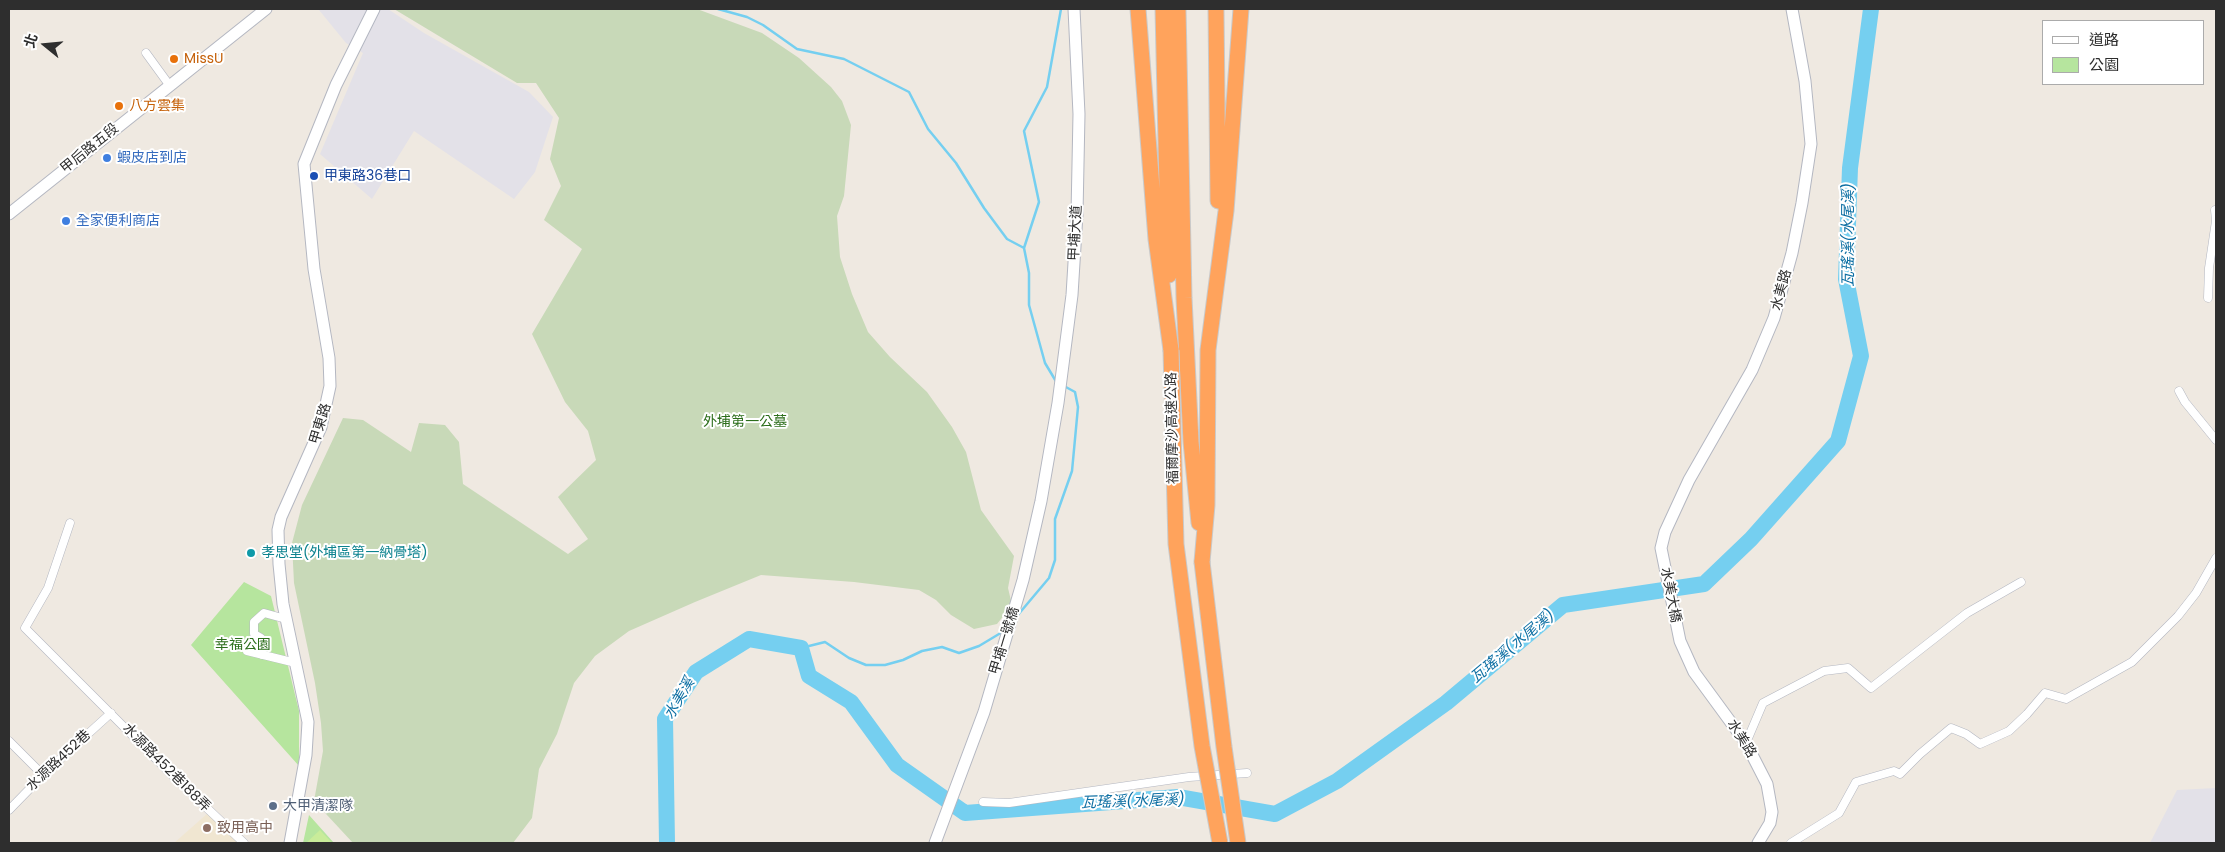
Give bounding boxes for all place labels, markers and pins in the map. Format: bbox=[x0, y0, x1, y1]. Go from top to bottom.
place label: MissU bbox=[184, 51, 224, 67]
marker: MissU bbox=[168, 53, 180, 65]
place label: 八方雲集 bbox=[129, 98, 185, 114]
marker: 八方雲集 bbox=[113, 100, 125, 112]
place label: 蝦皮店到店 bbox=[117, 150, 187, 166]
marker: 蝦皮店到店 bbox=[101, 152, 113, 164]
place label: 甲東路36巷口 bbox=[324, 168, 411, 184]
marker: 甲東路36巷口 bbox=[308, 170, 320, 182]
place label: 全家便利商店 bbox=[76, 213, 160, 229]
marker: 全家便利商店 bbox=[60, 215, 72, 227]
place label: 孝思堂(外埔區第一納骨塔) bbox=[261, 545, 428, 561]
marker: 孝思堂(外埔區第一納骨塔) bbox=[245, 547, 257, 559]
place label: 大甲清潔隊 bbox=[283, 798, 353, 814]
marker: 大甲清潔隊 bbox=[267, 800, 279, 812]
place label: 致用高中 bbox=[217, 820, 273, 836]
marker: 致用高中 bbox=[201, 822, 213, 834]

